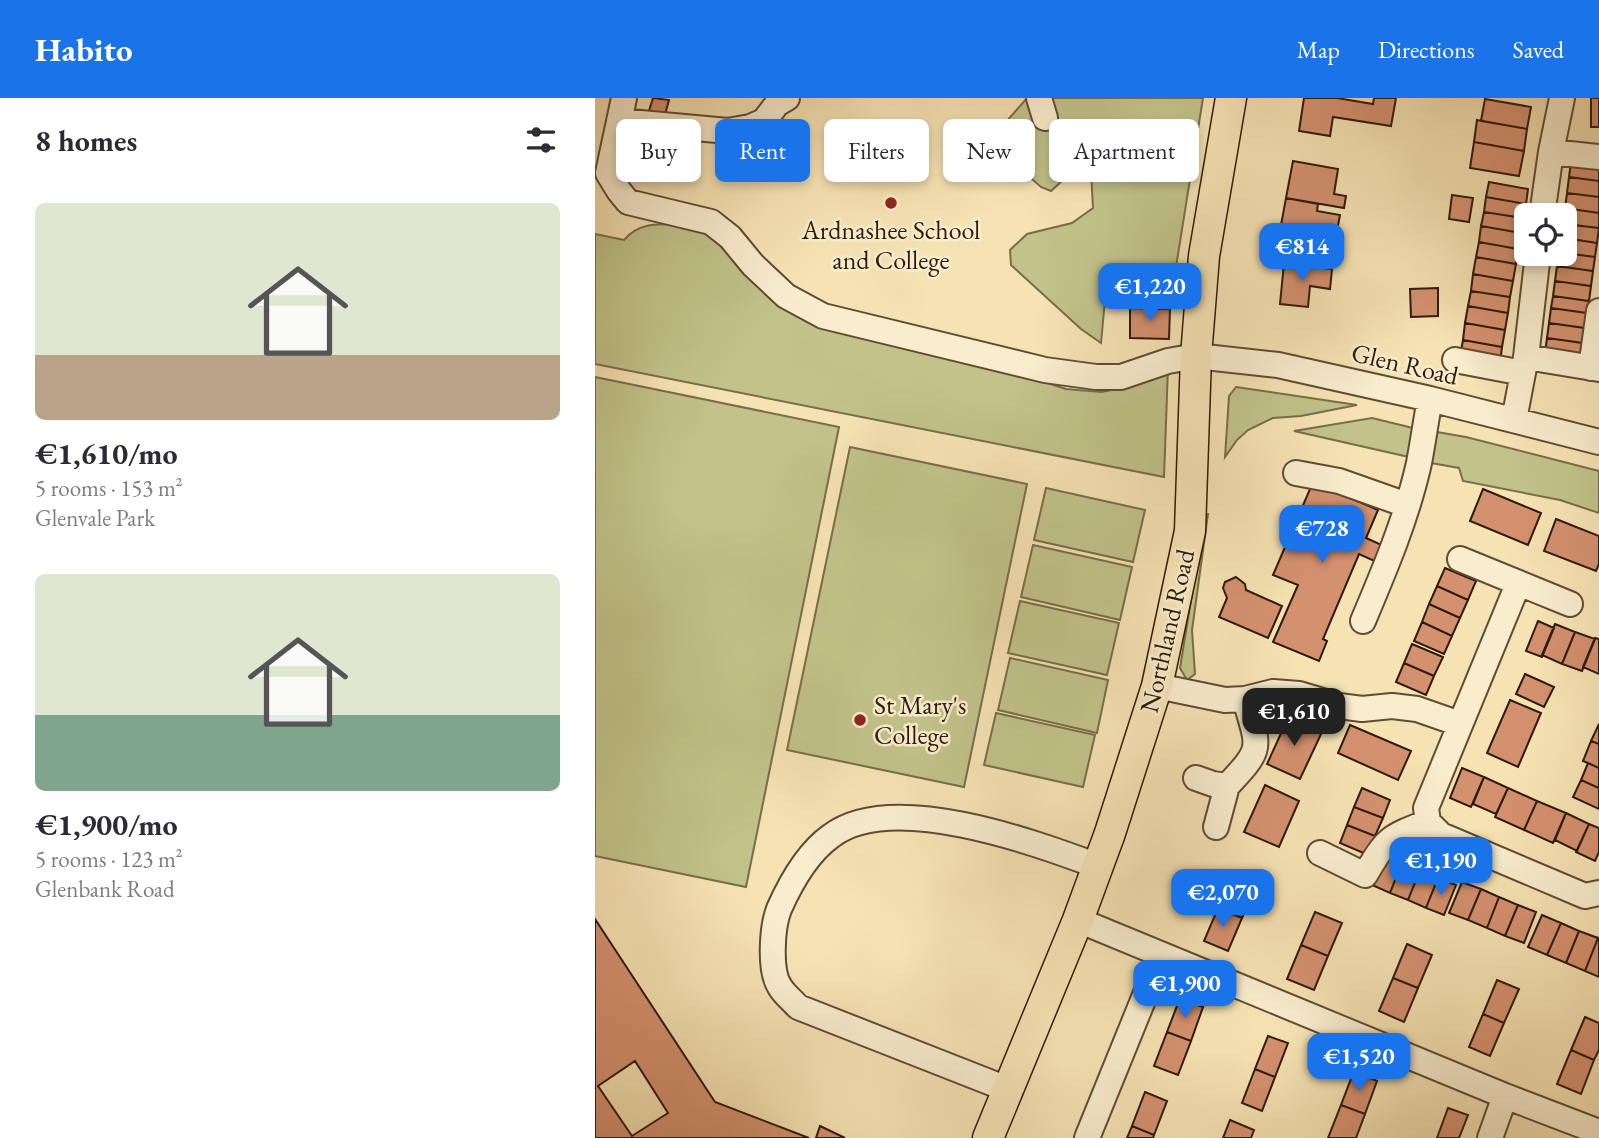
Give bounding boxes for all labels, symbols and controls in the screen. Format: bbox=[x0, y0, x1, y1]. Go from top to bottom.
text: Habito bbox=[35, 28, 132, 71]
text: Map bbox=[1297, 34, 1340, 65]
text: Directions bbox=[1378, 34, 1475, 65]
text: Saved bbox=[1513, 34, 1564, 65]
chip: Buy bbox=[616, 119, 701, 182]
chip: Rent bbox=[715, 119, 810, 182]
chip: Filters bbox=[824, 119, 929, 182]
chip: New bbox=[943, 119, 1035, 182]
chip: Apartment bbox=[1049, 119, 1199, 182]
text: 8 homes bbox=[35, 121, 137, 160]
icon: filters bbox=[522, 121, 560, 159]
marker: Ardnashee School and College bbox=[883, 195, 899, 211]
map controls bbox=[1514, 203, 1577, 266]
button: locate bbox=[1514, 203, 1577, 266]
place label: Ardnashee School and College bbox=[801, 213, 980, 277]
pin: €814 bbox=[1261, 223, 1343, 283]
text: €814 bbox=[1275, 231, 1329, 261]
icon: home bbox=[235, 248, 361, 374]
pin: €1,220 bbox=[1093, 264, 1207, 323]
text: €1,220 bbox=[1114, 271, 1186, 301]
street label: Glen Road bbox=[1348, 335, 1463, 393]
text: €1,610/mo bbox=[35, 434, 178, 473]
text: 5 rooms · 153 m² bbox=[35, 473, 183, 503]
text: Glenvale Park bbox=[35, 503, 155, 533]
pin: €728 bbox=[1281, 505, 1363, 565]
text: €728 bbox=[1295, 513, 1349, 543]
street label: Northland Road bbox=[1132, 545, 1203, 716]
icon: home bbox=[235, 619, 361, 745]
place label: St Mary's College bbox=[874, 688, 966, 752]
pin: €1,610 bbox=[1237, 688, 1351, 748]
text: €1,610 bbox=[1258, 696, 1330, 726]
marker: St Mary's College bbox=[852, 712, 868, 728]
text: €1,900/mo bbox=[35, 805, 178, 844]
pin: €1,190 bbox=[1384, 838, 1498, 897]
text: 5 rooms · 123 m² bbox=[35, 844, 183, 874]
text: €1,190 bbox=[1405, 845, 1477, 875]
pin: €2,070 bbox=[1166, 870, 1280, 929]
text: Glenbank Road bbox=[35, 874, 175, 904]
text: €2,070 bbox=[1187, 877, 1259, 907]
pin: €1,900 bbox=[1128, 960, 1242, 1020]
text: €1,900 bbox=[1149, 968, 1221, 998]
pin: €1,520 bbox=[1302, 1034, 1416, 1093]
text: €1,520 bbox=[1323, 1041, 1395, 1071]

